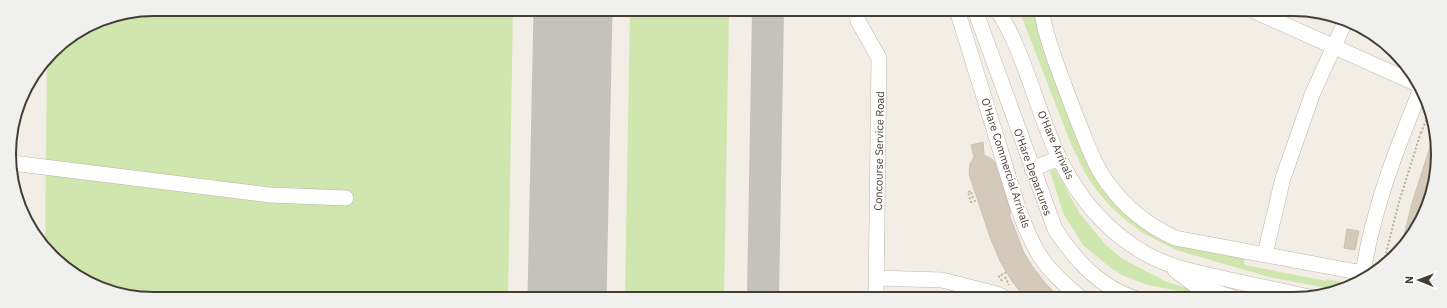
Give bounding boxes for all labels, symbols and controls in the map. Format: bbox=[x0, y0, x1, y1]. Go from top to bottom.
street label: Concourse Service Road bbox=[871, 91, 887, 211]
street label: O'Hare Commercial Arrivals bbox=[978, 96, 1034, 230]
street label: O'Hare Arrivals bbox=[1035, 108, 1077, 182]
street label: O'Hare Departures bbox=[1011, 126, 1055, 218]
north arrow bbox=[1399, 260, 1439, 300]
text: N bbox=[1402, 276, 1416, 284]

